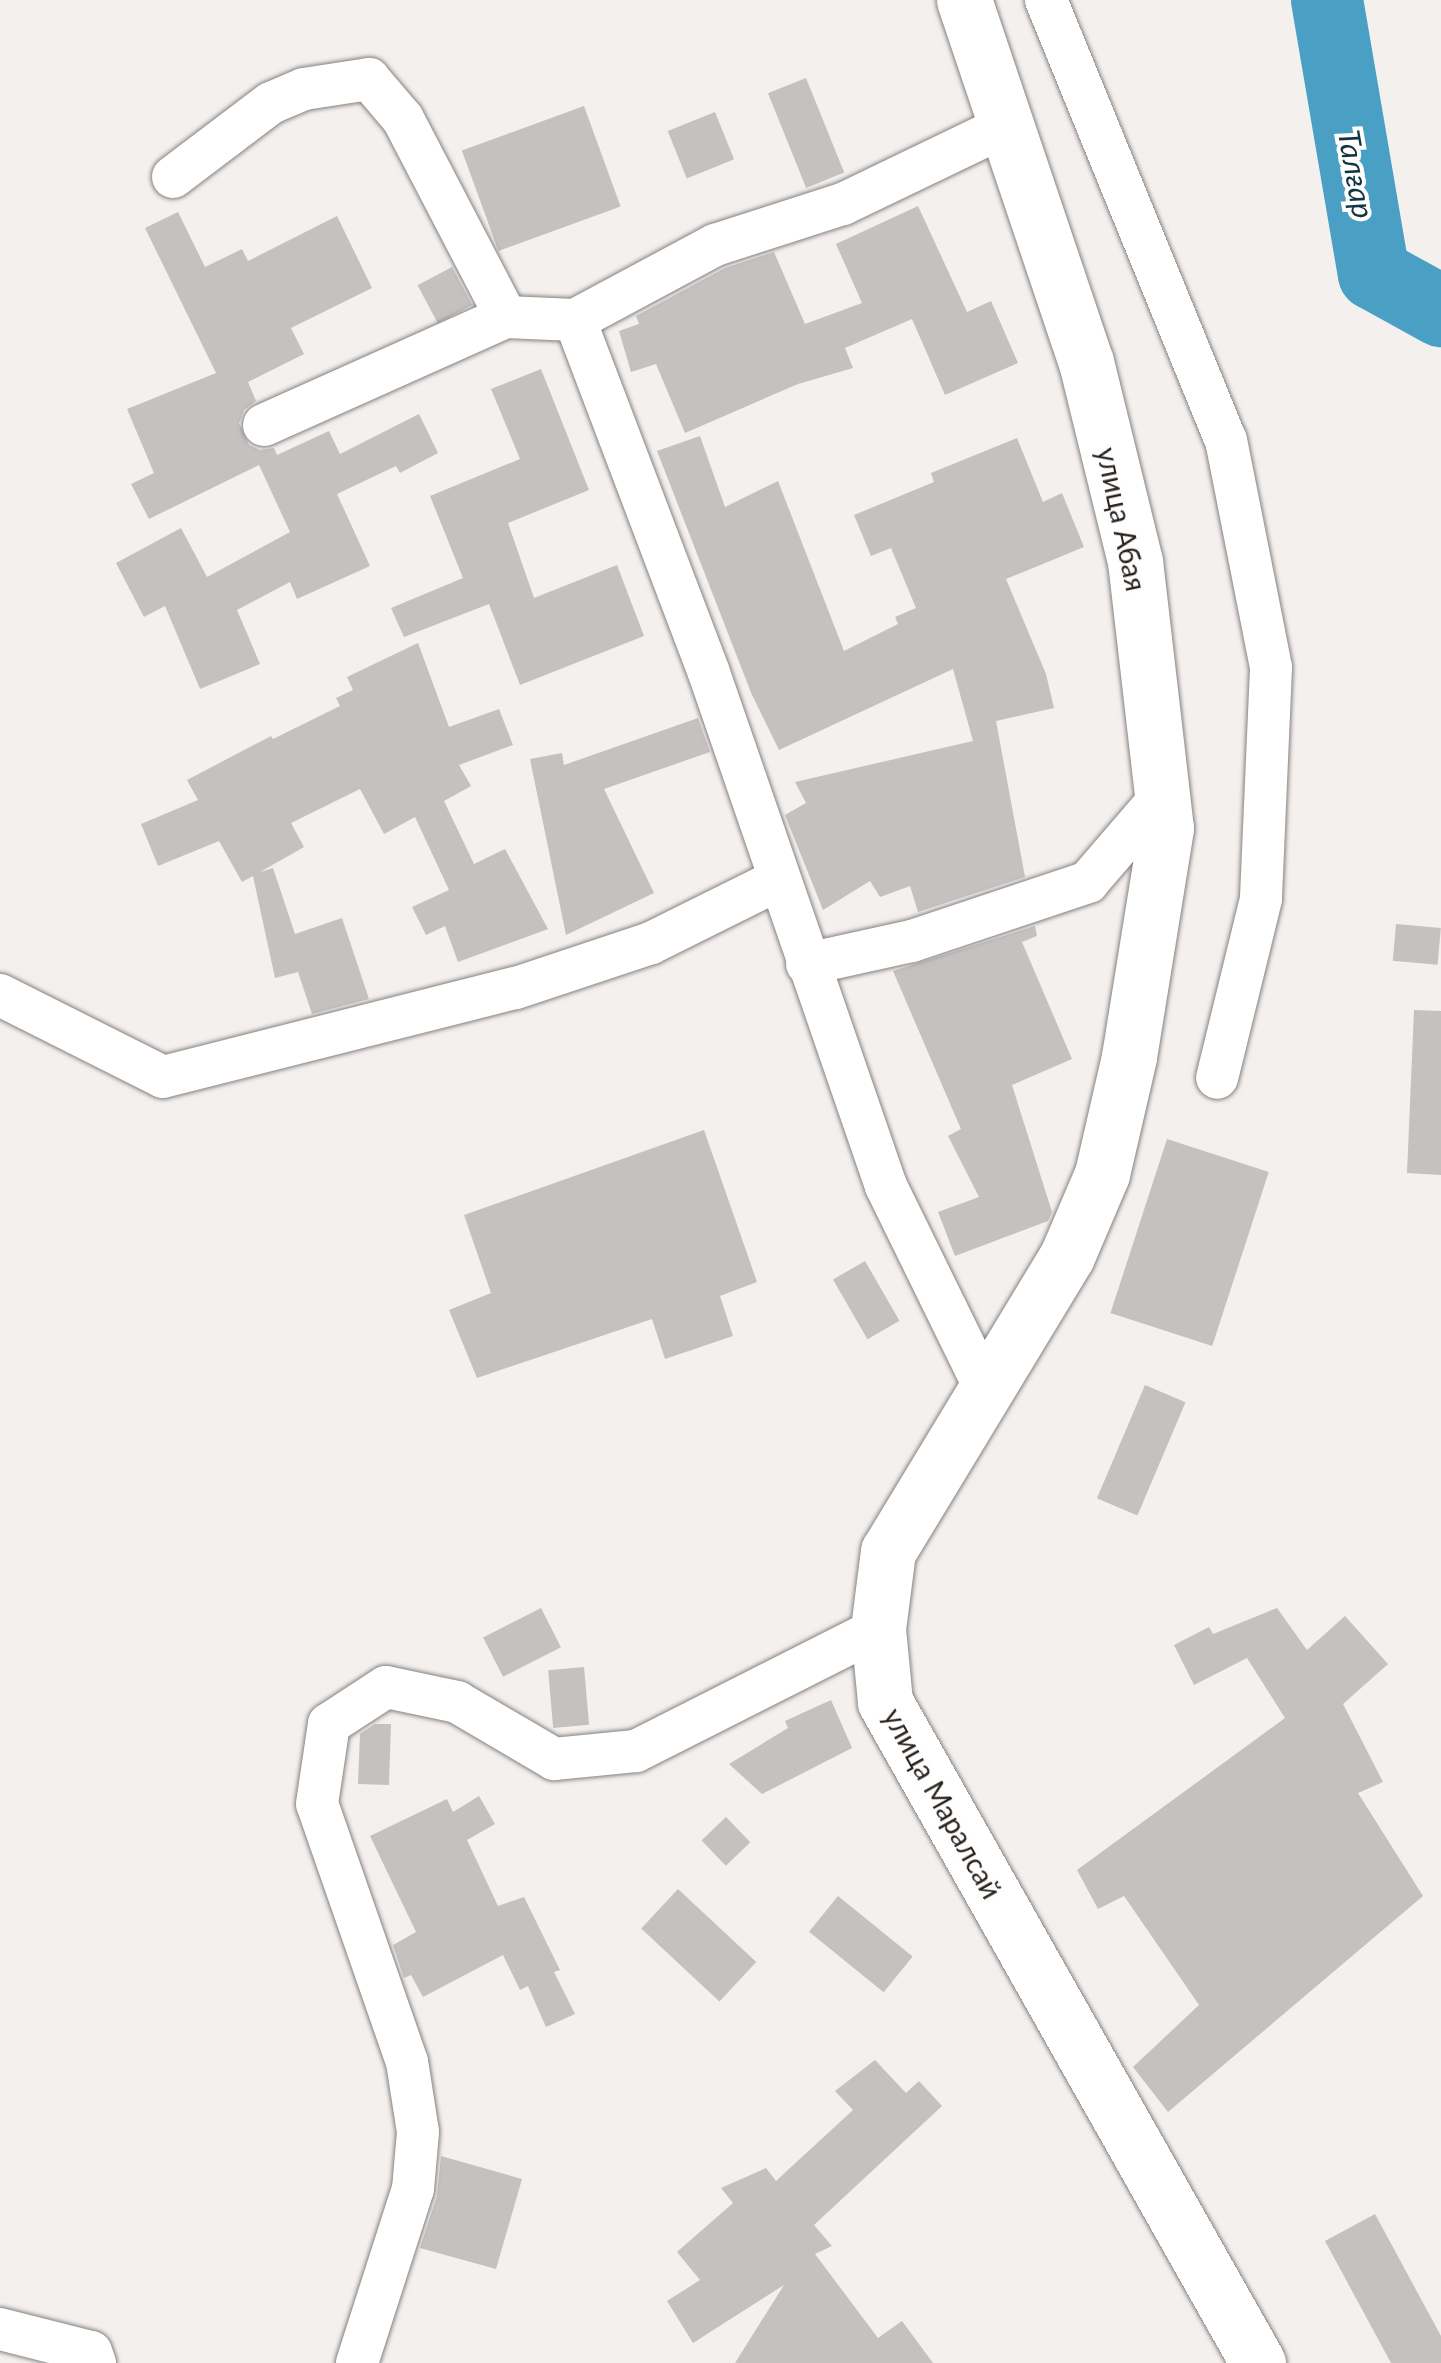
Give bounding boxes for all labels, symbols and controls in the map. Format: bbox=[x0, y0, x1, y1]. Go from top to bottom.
water label: Талғар bbox=[1332, 127, 1382, 221]
street label: улица Абая bbox=[1090, 444, 1154, 594]
street label: улица Маралсай bbox=[877, 1702, 1009, 1904]

